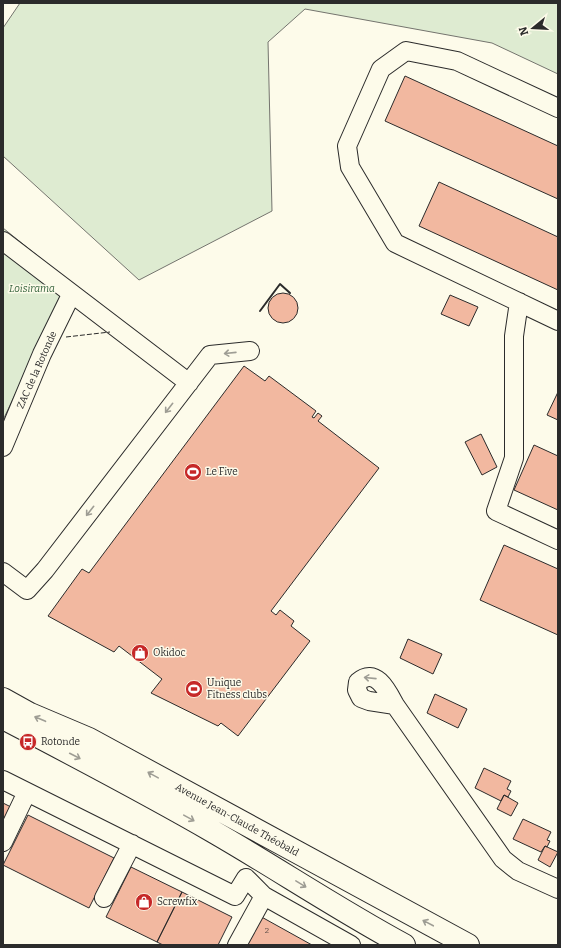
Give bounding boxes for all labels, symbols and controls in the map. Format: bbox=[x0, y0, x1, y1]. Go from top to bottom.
north arrow bbox=[513, 8, 553, 48]
text: N bbox=[516, 24, 531, 37]
park label: Loisirama bbox=[9, 283, 55, 295]
street label: ZAC de la Rotonde bbox=[14, 329, 60, 411]
one-way arrow bbox=[224, 350, 237, 357]
one-way arrow bbox=[165, 403, 173, 414]
sports icon: Le Five bbox=[183, 462, 203, 482]
place label: Le Five bbox=[206, 466, 238, 478]
one-way arrow bbox=[86, 506, 94, 517]
shop icon: Okidoc bbox=[130, 643, 150, 663]
place label: Okidoc bbox=[153, 647, 186, 659]
one-way arrow bbox=[364, 675, 377, 682]
place label: Unique Fitness clubs bbox=[207, 677, 267, 701]
sports icon: Unique Fitness clubs bbox=[184, 679, 204, 699]
one-way arrow bbox=[34, 714, 46, 722]
bus stop icon: Rotonde bbox=[18, 732, 38, 752]
place label: Rotonde bbox=[41, 736, 80, 748]
one-way arrow bbox=[69, 753, 81, 760]
one-way arrow bbox=[147, 770, 159, 778]
street label: Avenue Jean-Claude Théobald bbox=[173, 781, 301, 859]
one-way arrow bbox=[183, 814, 195, 822]
one-way arrow bbox=[295, 880, 306, 888]
shop icon: Screwfix bbox=[134, 892, 154, 912]
place label: Screwfix bbox=[157, 896, 198, 908]
one-way arrow bbox=[422, 919, 434, 927]
house number: 2 bbox=[265, 926, 269, 935]

